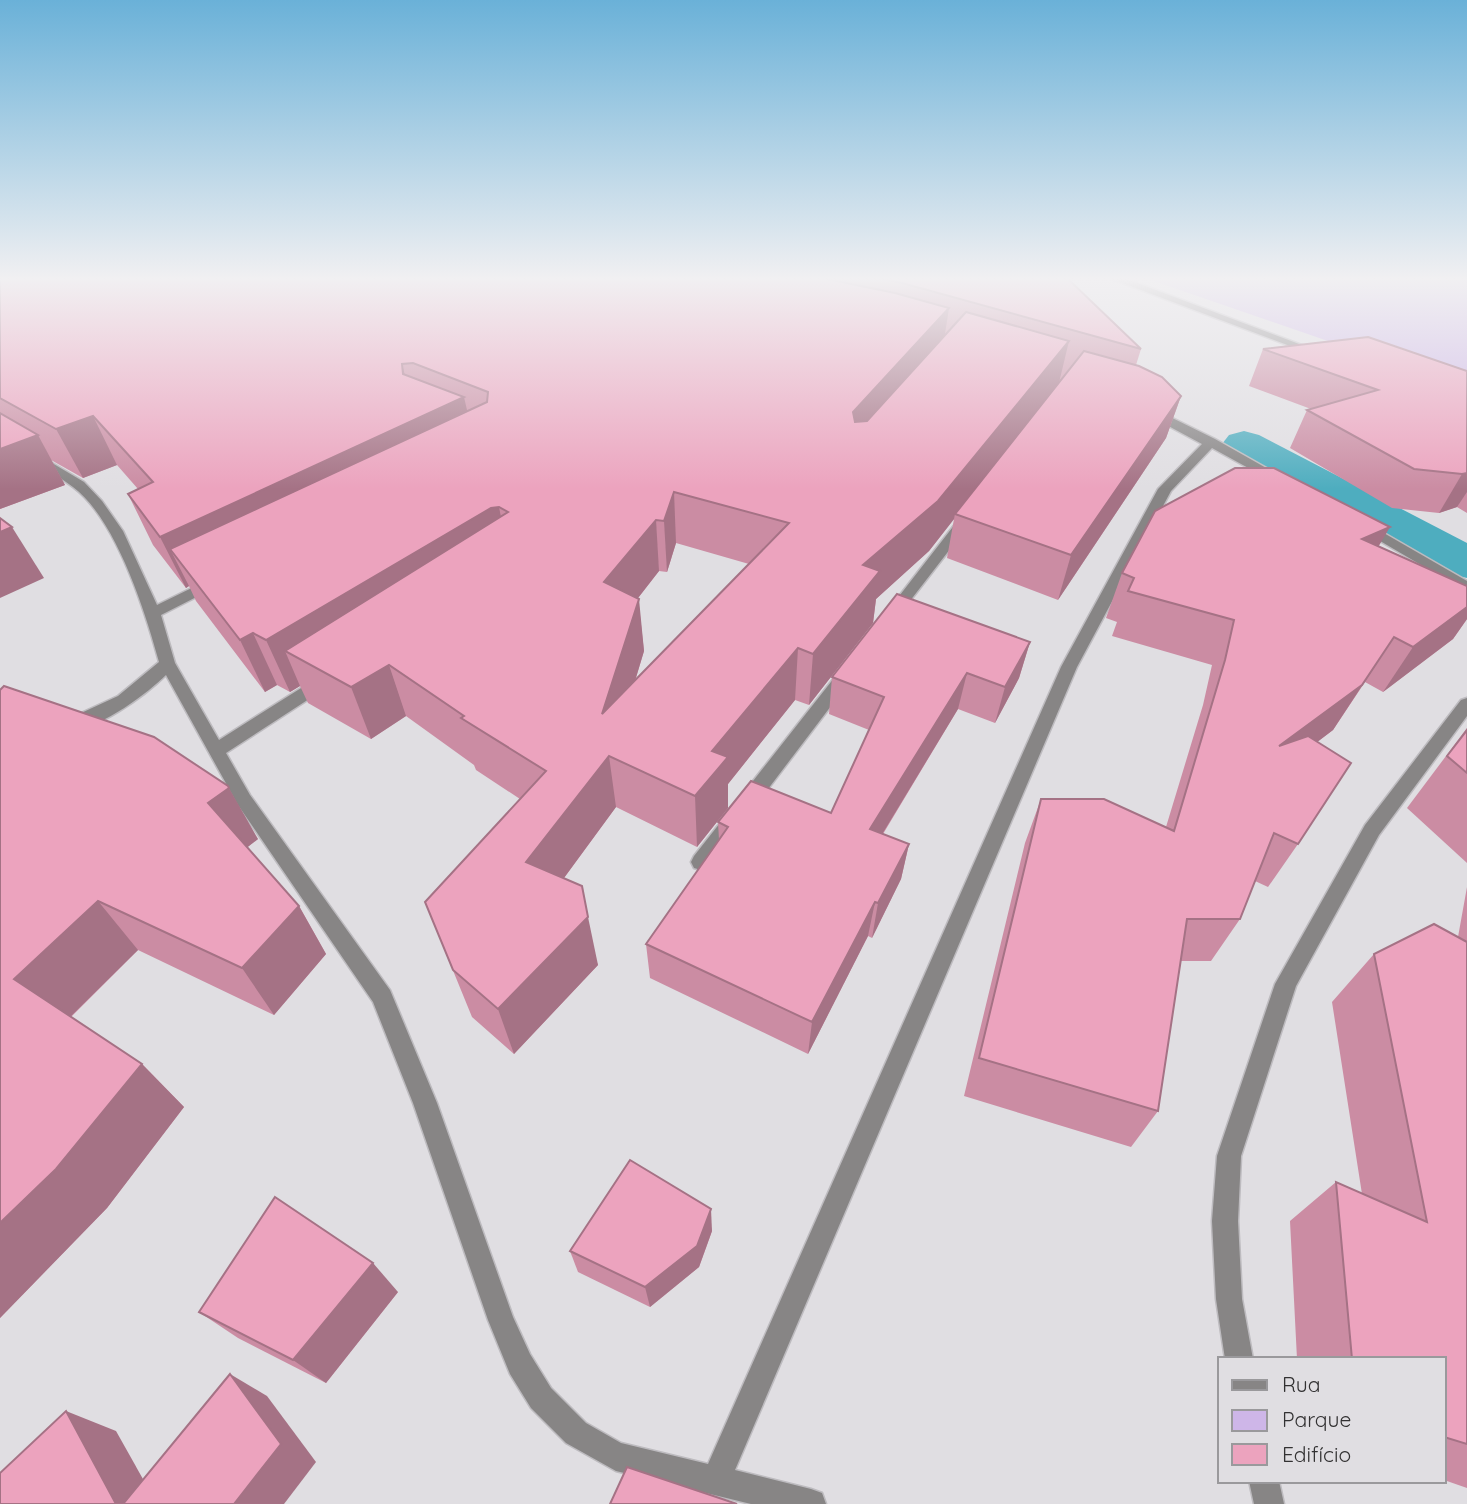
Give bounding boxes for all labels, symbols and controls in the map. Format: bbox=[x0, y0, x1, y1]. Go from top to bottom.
legend bbox=[1218, 1357, 1446, 1483]
text: Rua bbox=[1282, 1371, 1321, 1397]
text: Parque bbox=[1282, 1406, 1351, 1432]
text: Edifício bbox=[1282, 1441, 1351, 1467]

